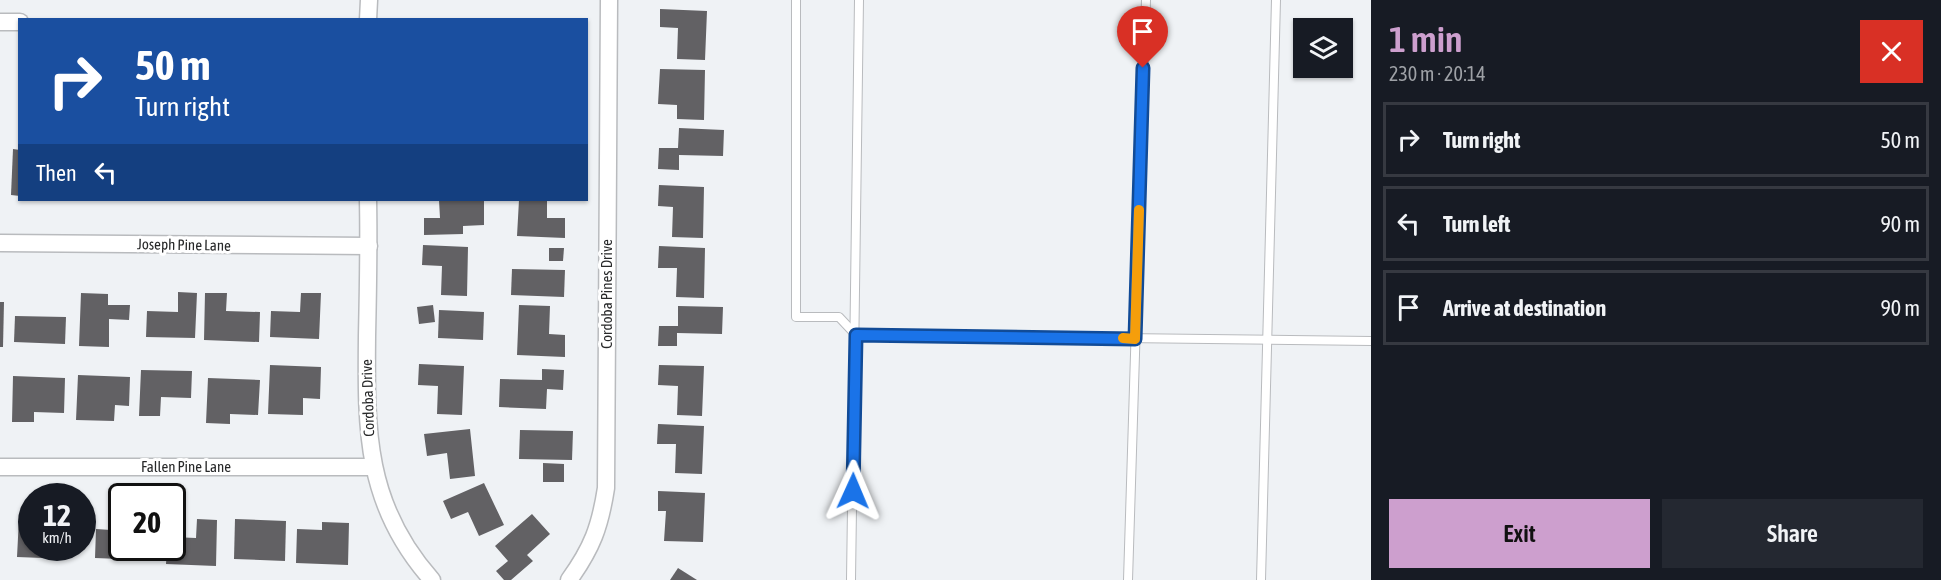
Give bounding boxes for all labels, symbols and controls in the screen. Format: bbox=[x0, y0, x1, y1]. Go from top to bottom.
pin bbox=[1117, 6, 1168, 68]
icon: arrive bbox=[1126, 15, 1159, 48]
map controls bbox=[1293, 18, 1353, 78]
button: layers bbox=[1293, 18, 1353, 78]
text: 1 min bbox=[1389, 18, 1463, 60]
button: close bbox=[1860, 20, 1923, 83]
text: 50 m bbox=[135, 41, 210, 89]
icon: right bbox=[36, 42, 114, 120]
text: 230 m · 20:14 bbox=[1389, 62, 1486, 85]
text: Turn right bbox=[135, 91, 230, 122]
icon: right bbox=[1392, 123, 1425, 156]
text: Turn right bbox=[1443, 127, 1520, 153]
text: 50 m bbox=[1880, 127, 1920, 153]
icon: left bbox=[89, 156, 122, 189]
text: Then bbox=[36, 160, 77, 186]
icon: left bbox=[1392, 207, 1425, 240]
text: Turn left bbox=[1443, 211, 1510, 237]
text: 90 m bbox=[1880, 211, 1920, 237]
street label: Joseph Pine Lane bbox=[137, 235, 231, 254]
street label: Cordoba Pines Drive bbox=[598, 239, 615, 349]
icon: arrive bbox=[1392, 291, 1425, 324]
text: Arrive at destination bbox=[1443, 295, 1606, 321]
text: 90 m bbox=[1880, 295, 1920, 321]
street label: Cordoba Drive bbox=[358, 359, 377, 437]
street label: Fallen Pine Lane bbox=[141, 458, 231, 475]
position arrow bbox=[821, 459, 885, 523]
speed limit sign: 20 bbox=[108, 483, 186, 561]
text: 12 bbox=[43, 498, 71, 532]
button: Exit bbox=[1389, 499, 1650, 568]
button: Share bbox=[1662, 499, 1923, 568]
text: km/h bbox=[42, 529, 72, 546]

